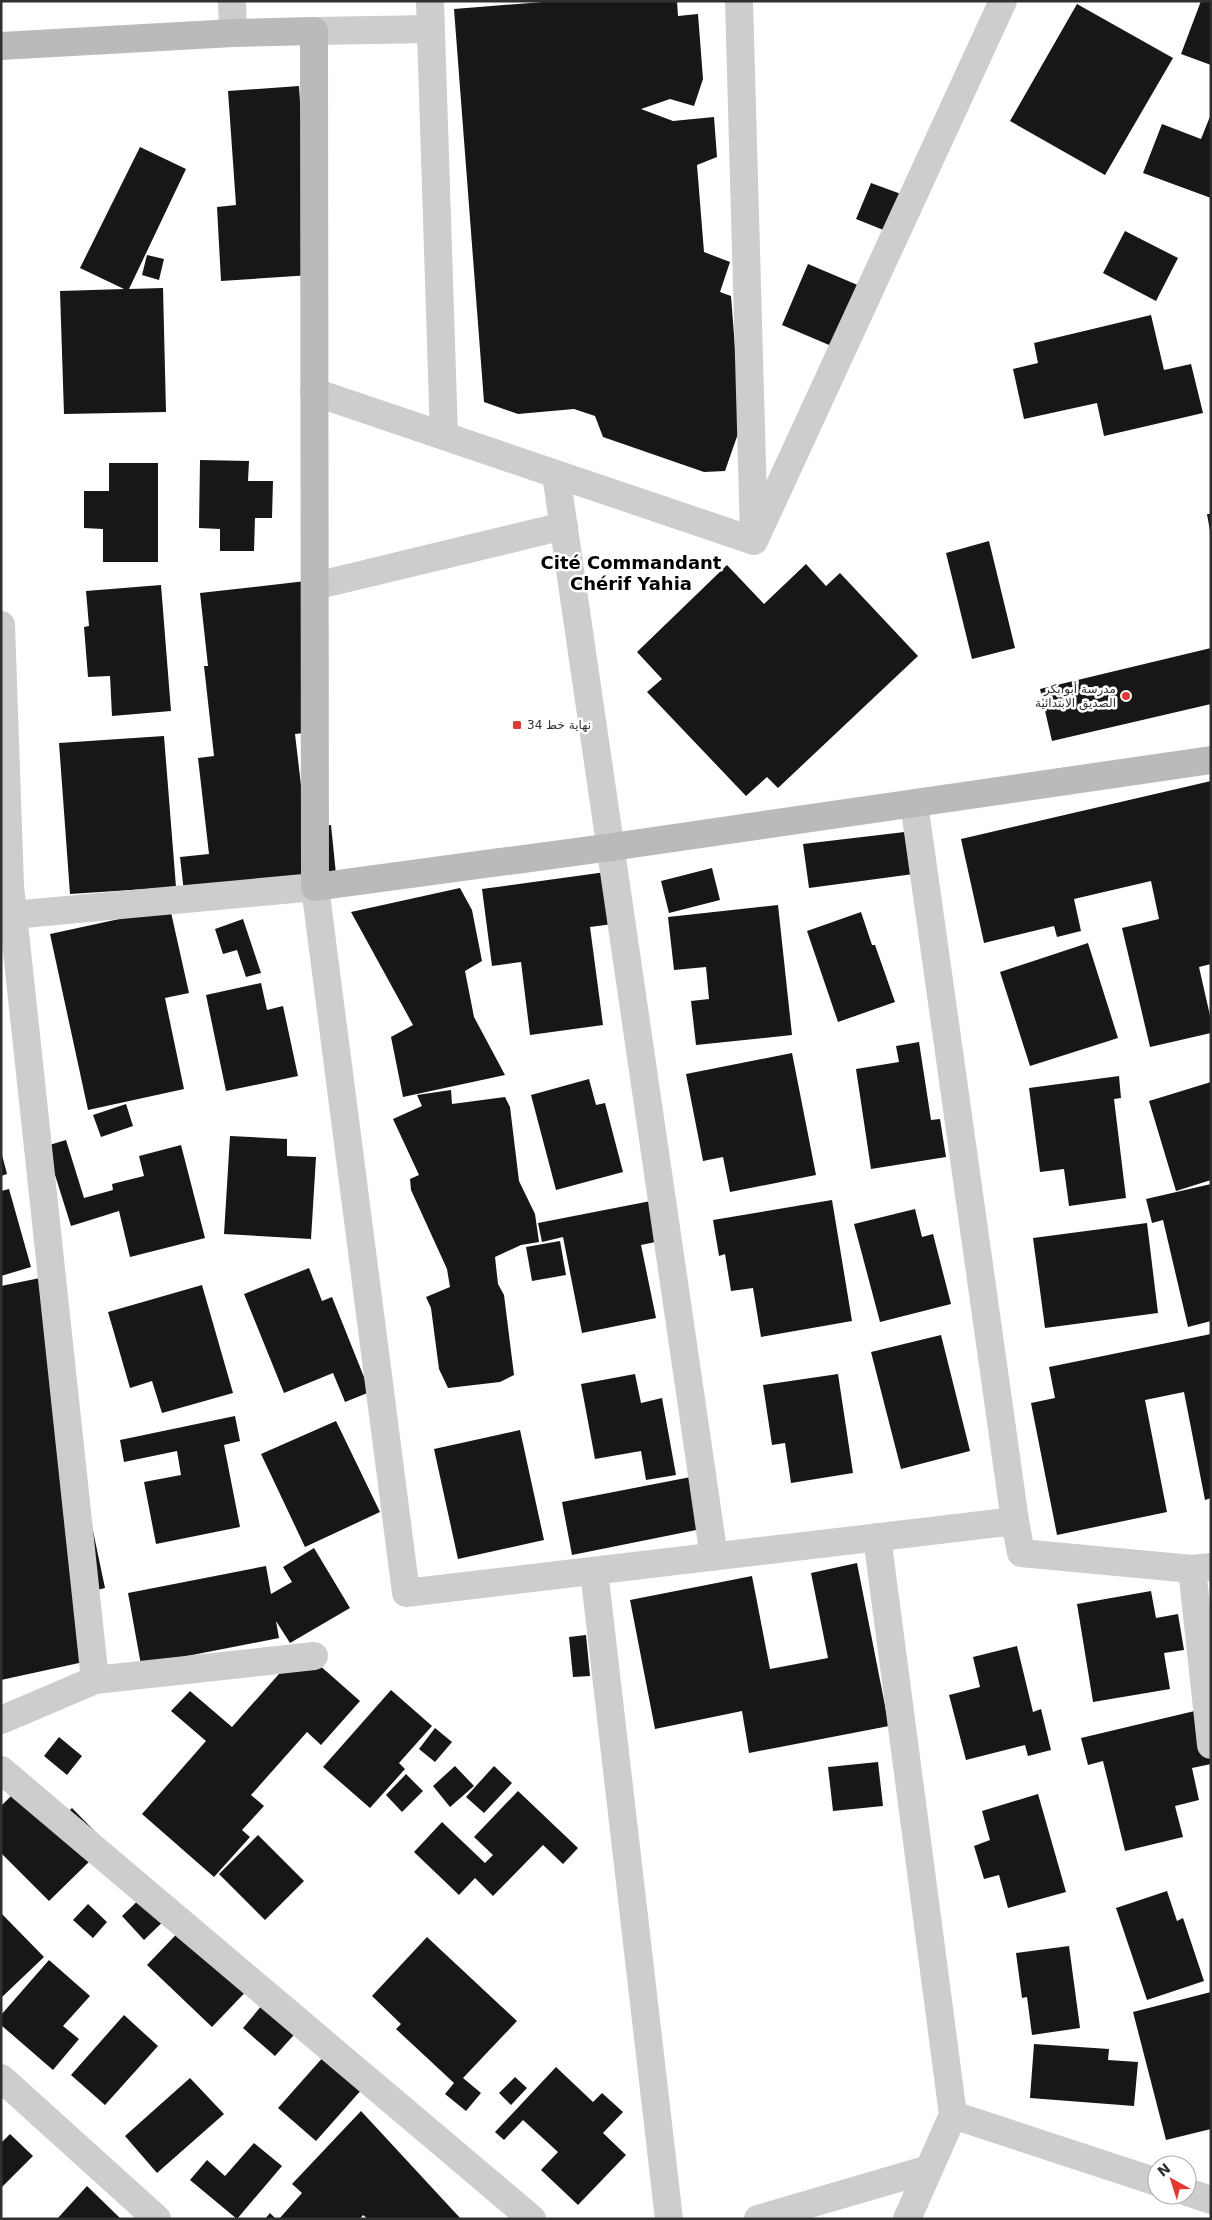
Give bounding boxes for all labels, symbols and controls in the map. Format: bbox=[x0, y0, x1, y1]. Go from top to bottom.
district label: Cité Commandant Chérif Yahia bbox=[541, 552, 722, 594]
place label: مدرسة أبو بكر الصديق الابتدائية bbox=[1035, 681, 1116, 711]
marker: مدرسة أبو بكر الصديق الابتدائية bbox=[1120, 690, 1132, 702]
place label: نهاية خط 34 bbox=[527, 718, 591, 732]
marker: نهاية خط 34 bbox=[511, 719, 523, 731]
north arrow bbox=[1147, 2155, 1197, 2205]
text: N bbox=[1154, 2160, 1173, 2180]

